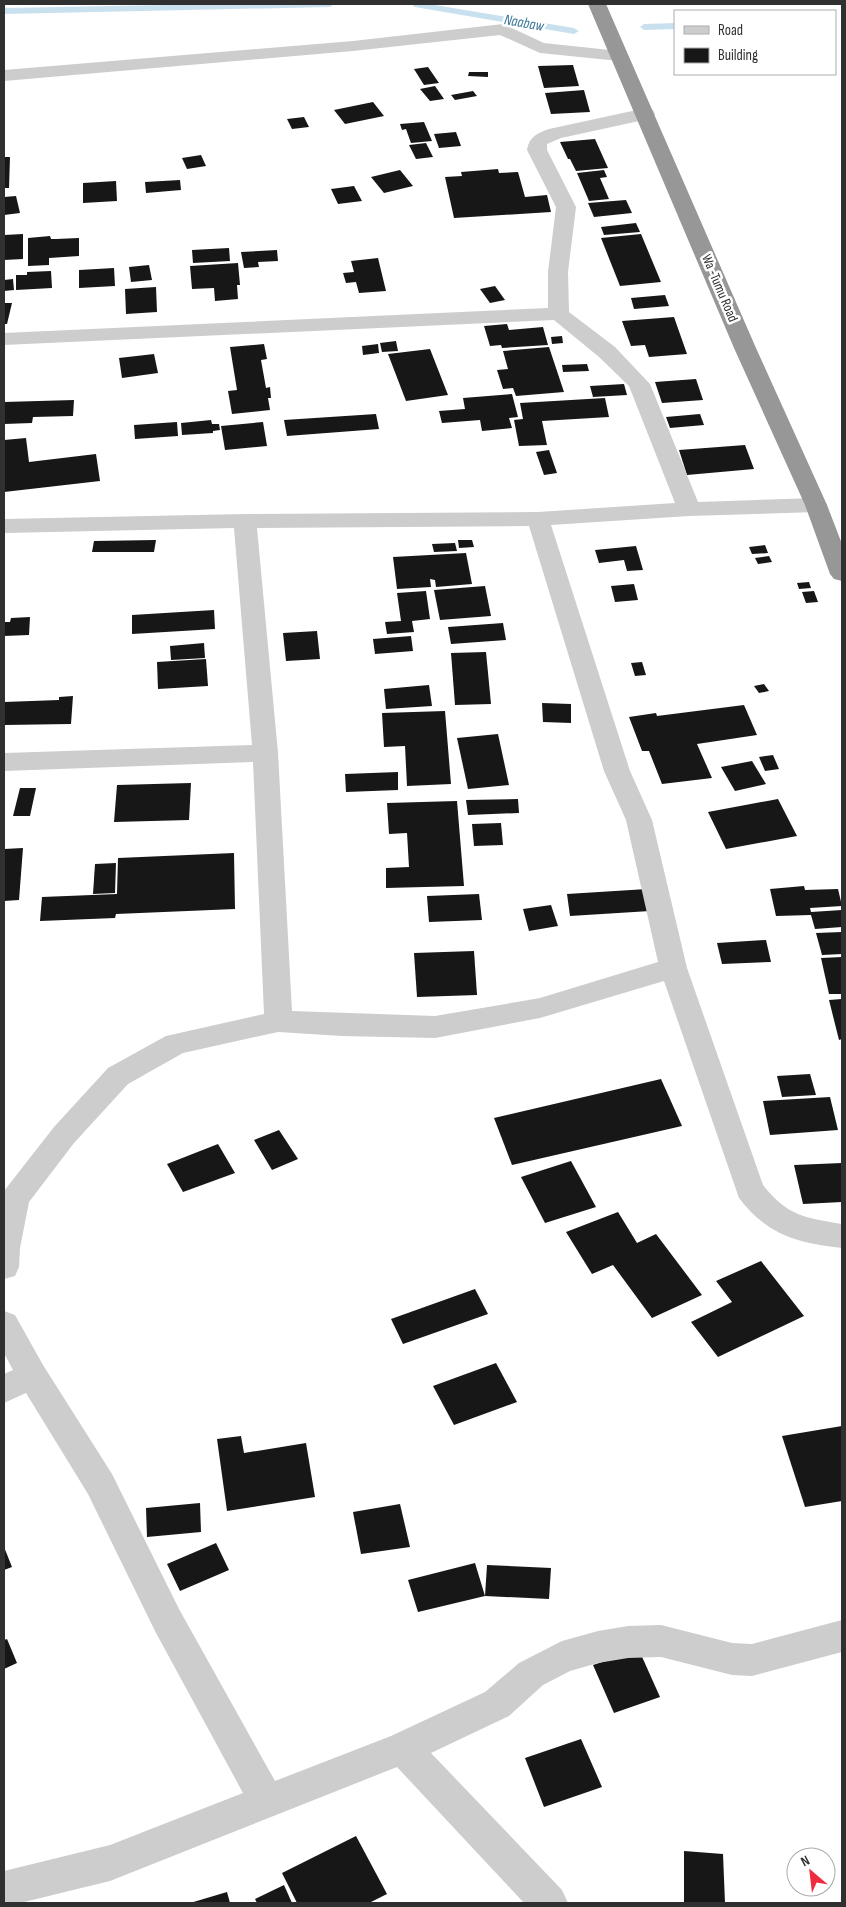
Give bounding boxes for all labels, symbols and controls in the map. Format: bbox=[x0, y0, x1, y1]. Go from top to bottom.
water label: Naabaw bbox=[503, 10, 546, 36]
legend bbox=[674, 10, 836, 75]
text: Road bbox=[718, 21, 743, 40]
text: Building bbox=[718, 46, 758, 65]
street label: Wa -Tumu Road bbox=[698, 252, 742, 324]
north arrow bbox=[786, 1847, 836, 1897]
text: N bbox=[798, 1852, 812, 1870]

